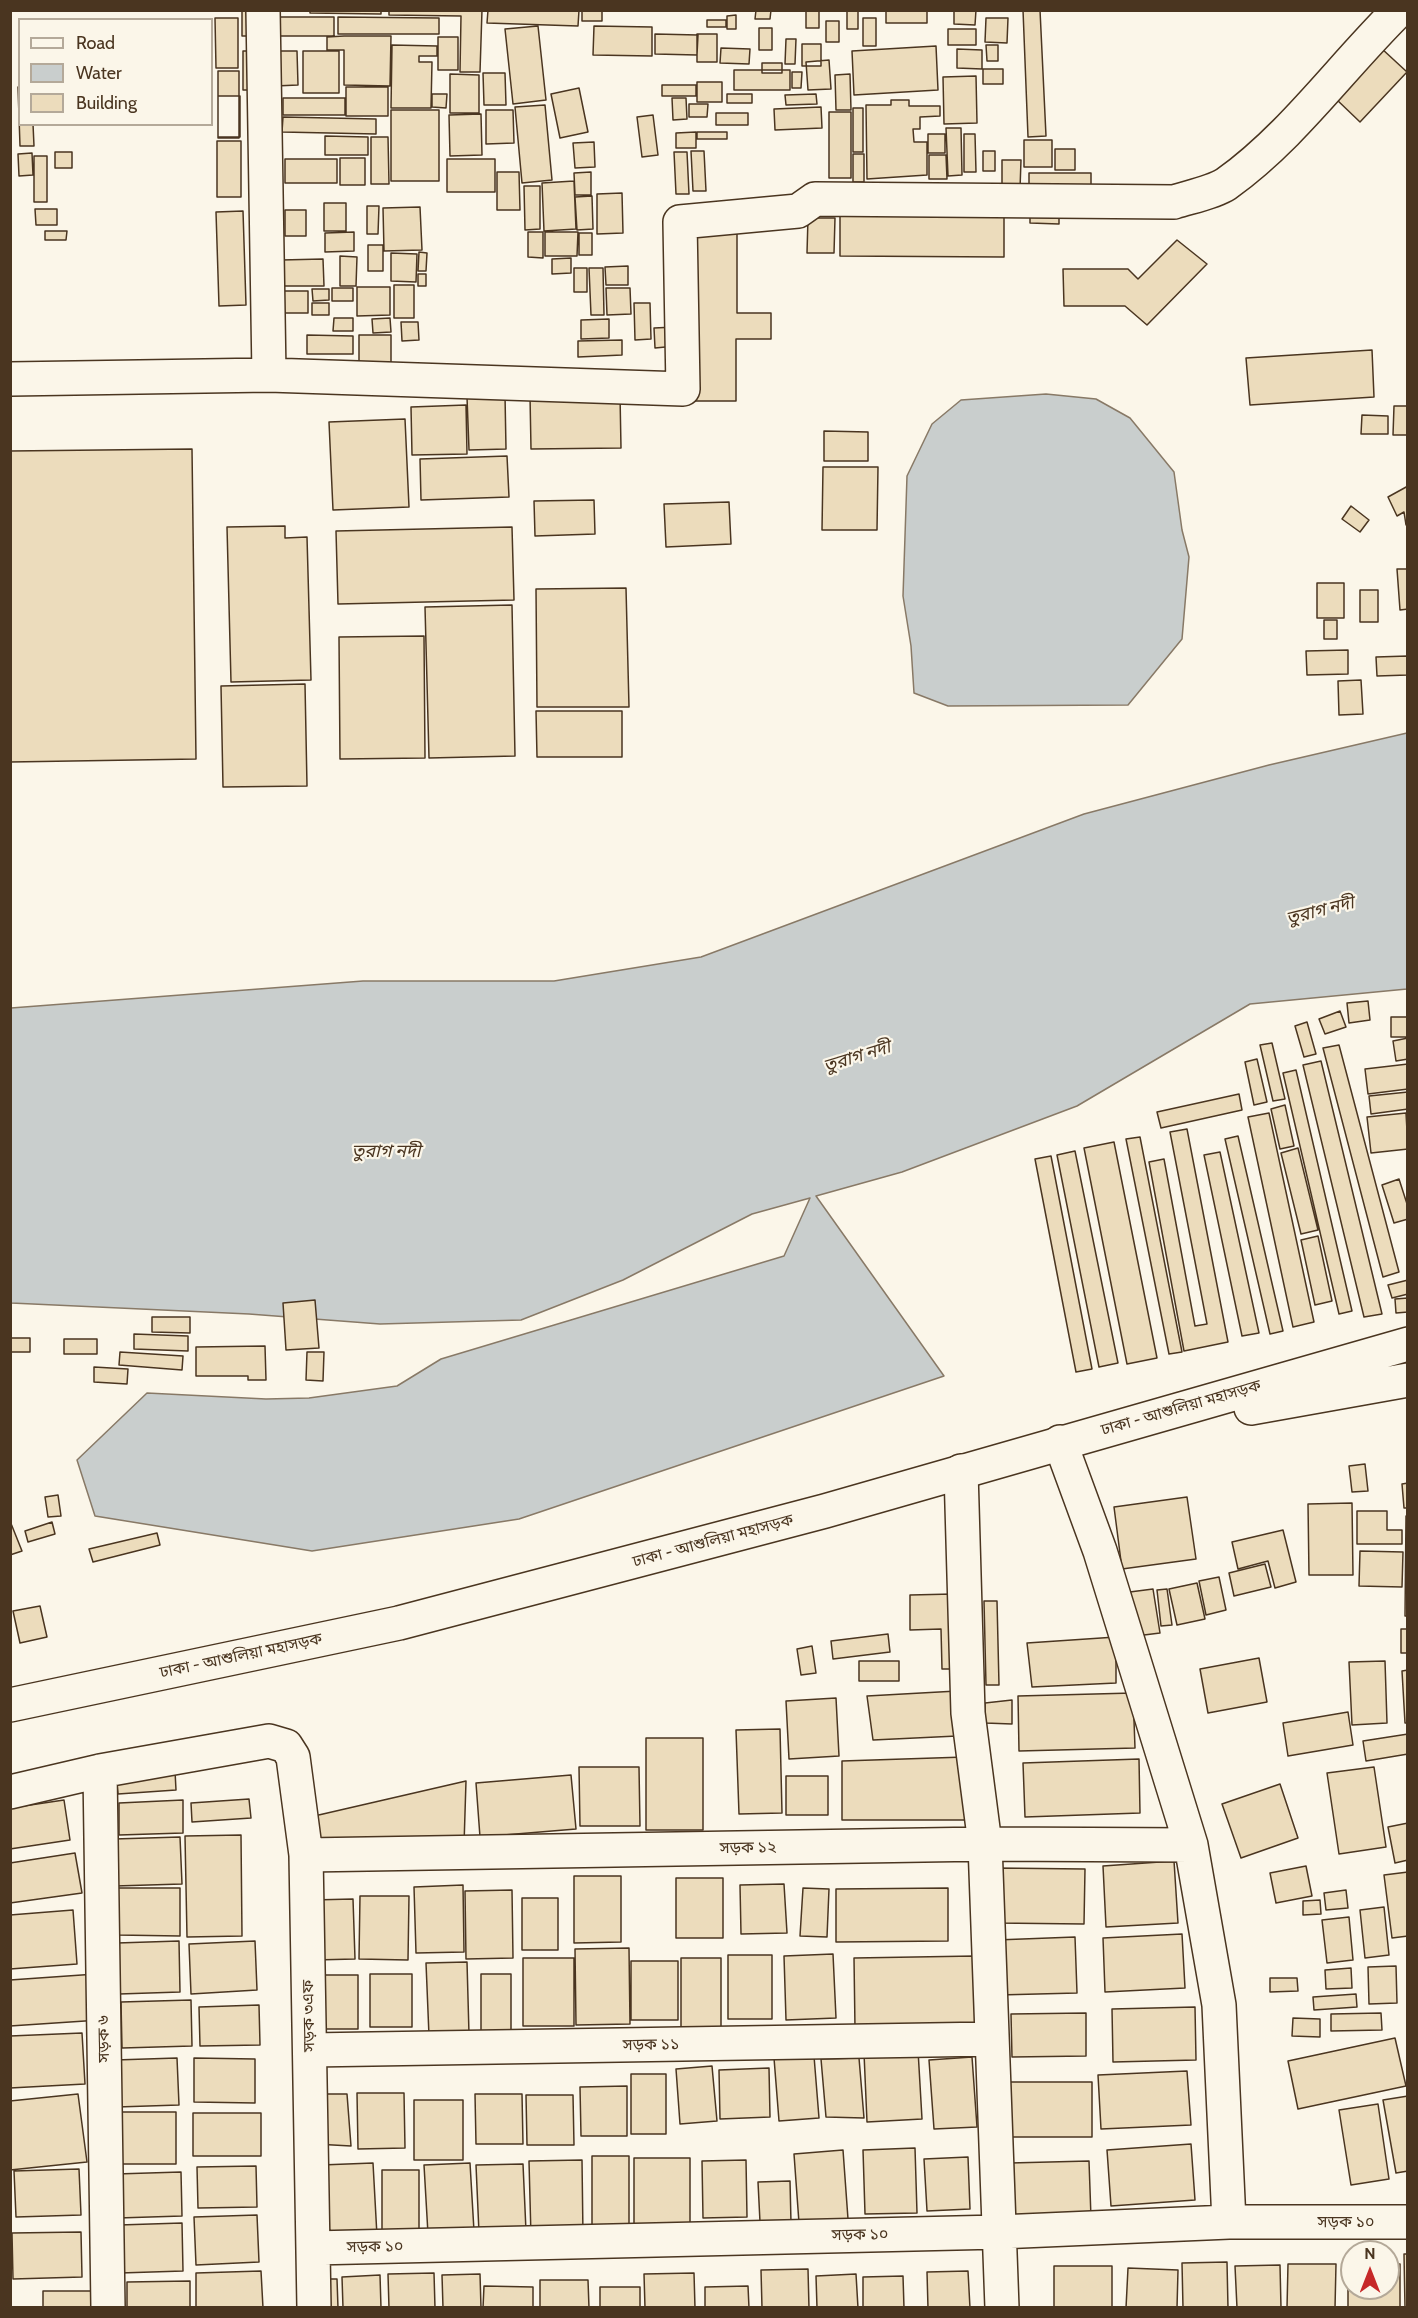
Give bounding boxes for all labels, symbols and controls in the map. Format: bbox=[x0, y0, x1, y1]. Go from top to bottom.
legend bbox=[18, 18, 213, 126]
text: Road bbox=[76, 32, 115, 54]
text: Water bbox=[76, 62, 122, 84]
text: Building bbox=[76, 92, 137, 114]
water label: তুরাগ নদী bbox=[1284, 892, 1356, 930]
water label: তুরাগ নদী bbox=[821, 1037, 893, 1077]
water label: তুরাগ নদী bbox=[351, 1141, 421, 1163]
street label: ঢাকা - আশুলিয়া মহাসড়ক bbox=[1099, 1376, 1263, 1440]
street label: ঢাকা - আশুলিয়া মহাসড়ক bbox=[631, 1510, 795, 1572]
street label: ঢাকা - আশুলিয়া মহাসড়ক bbox=[158, 1629, 324, 1683]
street label: সড়ক ১২ bbox=[719, 1838, 777, 1858]
street label: সড়ক ৩এফ bbox=[299, 1980, 319, 2052]
street label: সড়ক ৬ bbox=[94, 2015, 114, 2063]
street label: সড়ক ১১ bbox=[622, 2035, 680, 2055]
street label: সড়ক ১০ bbox=[1318, 2212, 1374, 2232]
street label: সড়ক ১০ bbox=[831, 2225, 889, 2245]
street label: সড়ক ১০ bbox=[346, 2237, 404, 2257]
north arrow bbox=[1340, 2240, 1400, 2300]
text: N bbox=[1364, 2244, 1376, 2263]

